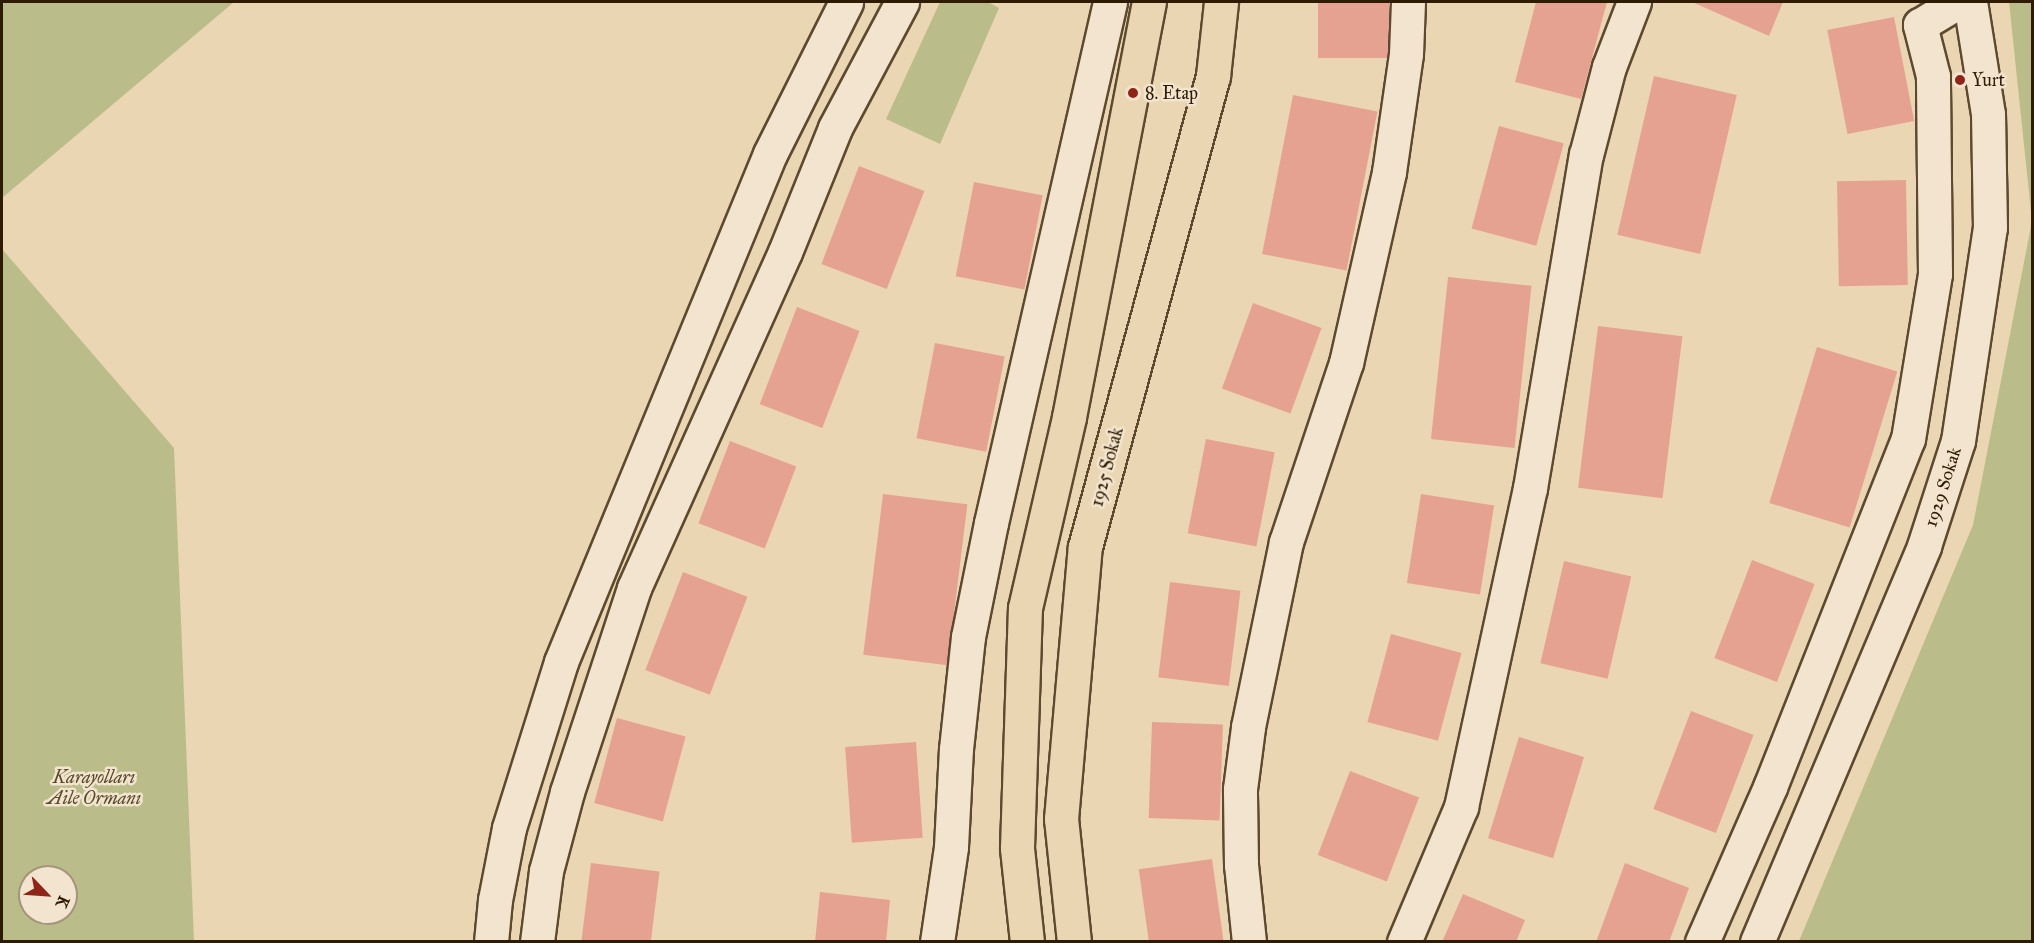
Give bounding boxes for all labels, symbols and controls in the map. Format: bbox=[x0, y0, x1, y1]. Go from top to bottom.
place label: Yurt bbox=[1972, 69, 2005, 91]
marker: Yurt bbox=[1953, 73, 1967, 87]
place label: 8. Etap bbox=[1145, 82, 1198, 104]
marker: 8. Etap bbox=[1126, 86, 1140, 100]
street label: 1925 Sokak bbox=[1086, 425, 1128, 509]
street label: 1929 Sokak bbox=[1920, 444, 1966, 530]
park label: Karayolları Aile Ormanı bbox=[47, 767, 141, 810]
north arrow bbox=[18, 865, 78, 925]
text: K bbox=[52, 893, 74, 911]

